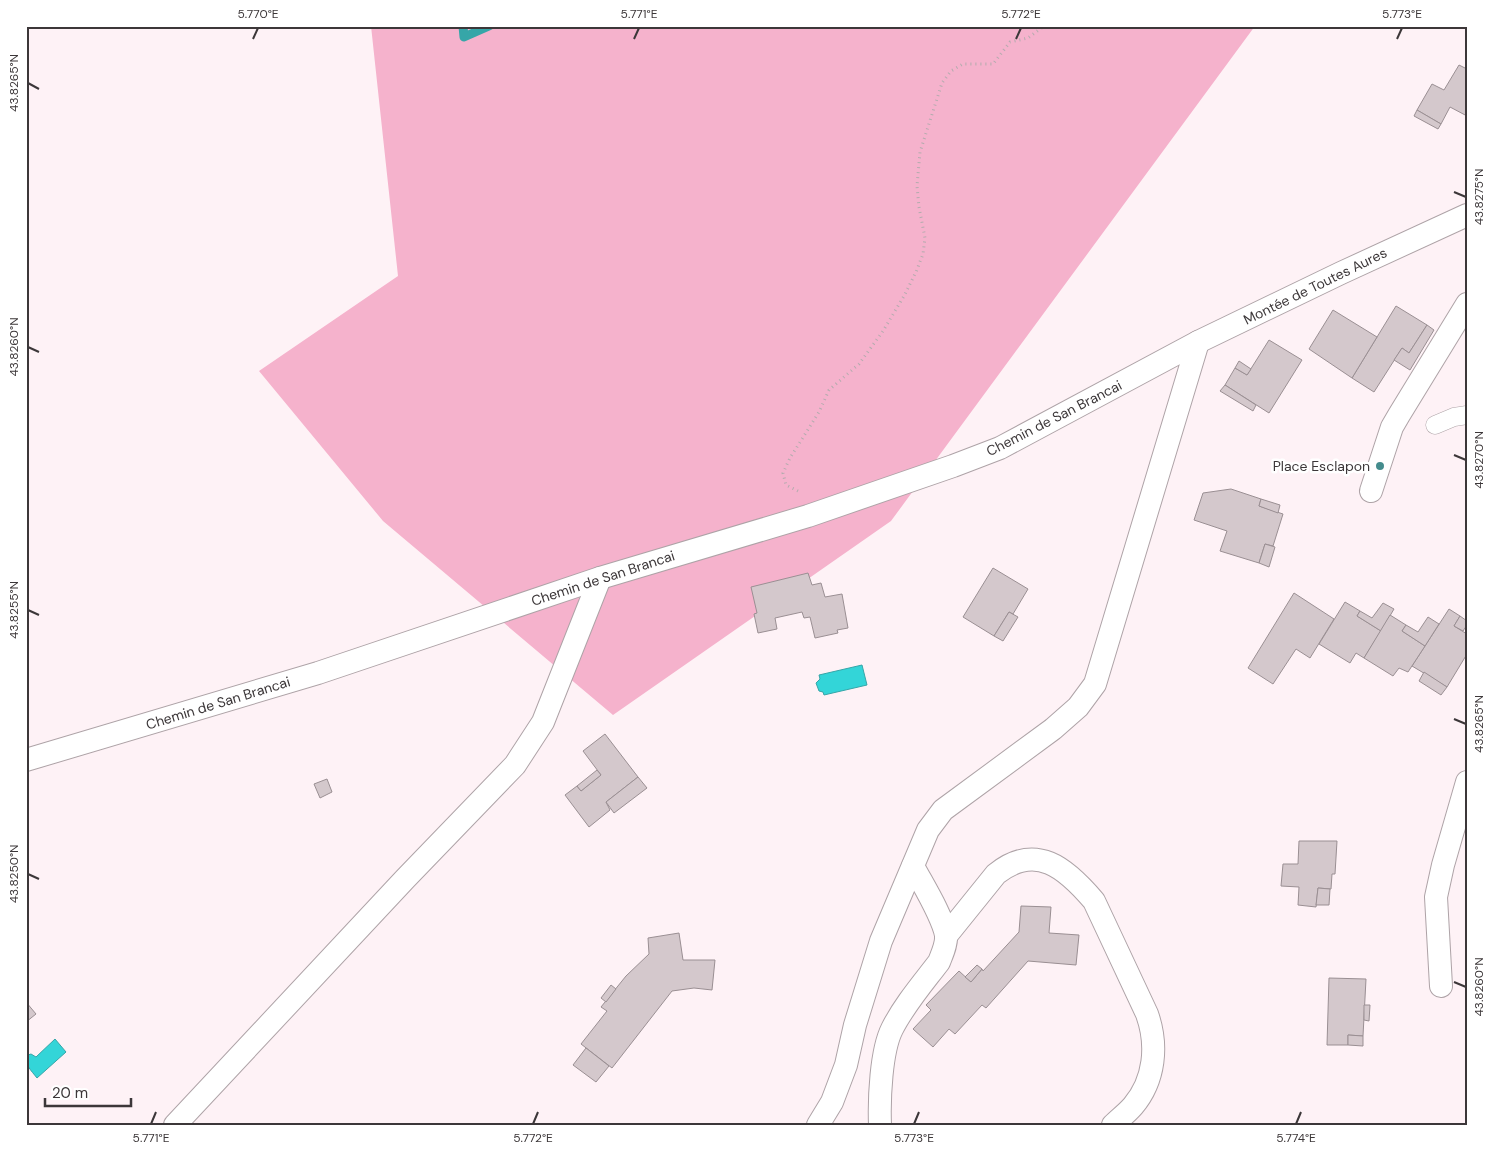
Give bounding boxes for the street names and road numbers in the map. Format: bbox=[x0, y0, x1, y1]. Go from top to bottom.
street label: Montée de Toutes Aures bbox=[1240, 243, 1390, 329]
street label: Chemin de San Brancai bbox=[983, 376, 1125, 460]
street label: Chemin de San Brancai bbox=[529, 546, 677, 610]
street label: Chemin de San Brancai bbox=[144, 672, 292, 734]

